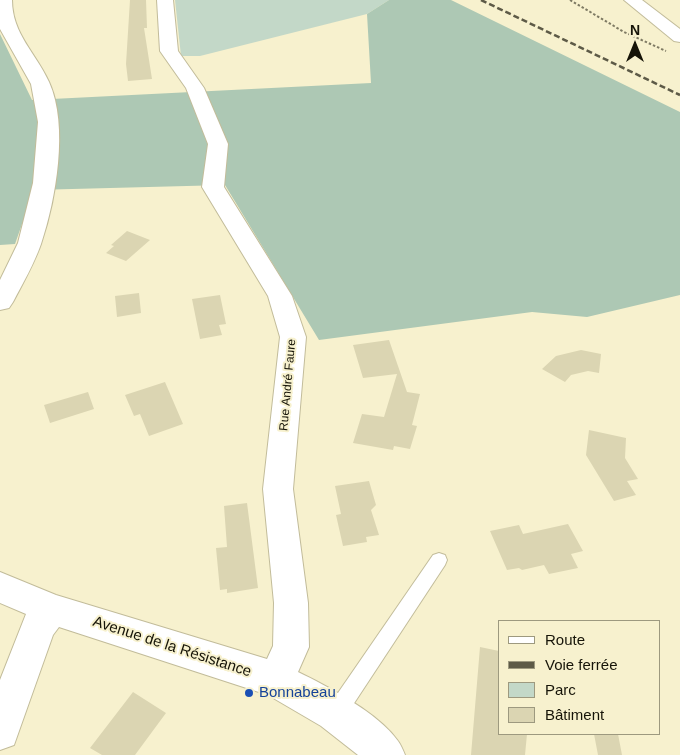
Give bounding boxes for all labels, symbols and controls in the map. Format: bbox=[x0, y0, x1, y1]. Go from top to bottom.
north arrow bbox=[610, 20, 660, 70]
text: N bbox=[630, 22, 640, 38]
street label: Rue André Faure bbox=[277, 339, 299, 431]
street label: Avenue de la Résistance bbox=[90, 613, 254, 681]
legend bbox=[498, 620, 660, 735]
text: Route bbox=[545, 631, 585, 648]
text: Voie ferrée bbox=[545, 656, 618, 673]
text: Parc bbox=[545, 681, 576, 698]
place label: Bonnabeau bbox=[259, 684, 336, 702]
marker: Bonnabeau bbox=[243, 687, 255, 699]
text: Bâtiment bbox=[545, 706, 604, 723]

